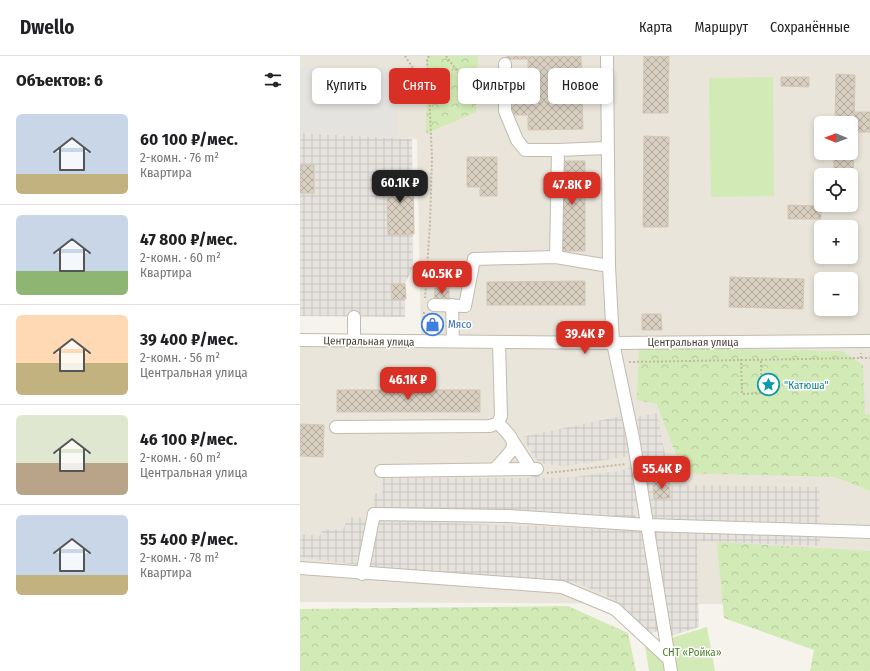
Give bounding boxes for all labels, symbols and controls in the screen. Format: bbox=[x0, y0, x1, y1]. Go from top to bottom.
text: Dwello bbox=[20, 16, 74, 39]
text: Карта bbox=[639, 19, 672, 36]
text: Маршрут bbox=[694, 19, 748, 36]
text: Сохранённые bbox=[770, 19, 850, 36]
chip: Купить bbox=[312, 68, 381, 104]
chip: Снять bbox=[389, 68, 450, 104]
chip: Фильтры bbox=[458, 68, 540, 104]
chip: Новое bbox=[548, 68, 613, 104]
icon: filters bbox=[262, 69, 284, 91]
text: Объектов: 6 bbox=[16, 70, 103, 91]
north arrow bbox=[814, 116, 858, 160]
map controls bbox=[814, 116, 858, 316]
text: 60 100 ₽/мес. bbox=[140, 129, 238, 150]
icon: home bbox=[48, 130, 96, 178]
text: 2-комн. · 76 m² bbox=[140, 150, 219, 165]
text: Квартира bbox=[140, 165, 192, 180]
button: locate bbox=[814, 168, 858, 212]
pin: 60.1K ₽ bbox=[363, 170, 437, 204]
pin: 47.8K ₽ bbox=[535, 172, 609, 206]
text: 60.1K ₽ bbox=[381, 175, 419, 190]
text: 47.8K ₽ bbox=[552, 177, 592, 192]
button: + bbox=[814, 220, 858, 264]
text: 47 800 ₽/мес. bbox=[140, 229, 237, 250]
icon: home bbox=[48, 231, 96, 279]
text: 2-комн. · 60 m² bbox=[140, 250, 221, 265]
pin: 40.5K ₽ bbox=[405, 261, 479, 295]
text: Квартира bbox=[140, 265, 192, 280]
text: 40.5K ₽ bbox=[422, 266, 462, 281]
button: − bbox=[814, 272, 858, 316]
shop icon: Мясо bbox=[419, 311, 445, 337]
place label: Мясо bbox=[448, 318, 472, 331]
pin: 39.4K ₽ bbox=[548, 321, 622, 355]
text: 39.4K ₽ bbox=[565, 326, 605, 341]
text: 39 400 ₽/мес. bbox=[140, 329, 238, 350]
icon: home bbox=[48, 331, 96, 379]
street label: Центральная улица bbox=[323, 334, 415, 349]
street label: Центральная улица bbox=[647, 336, 739, 349]
text: 2-комн. · 56 m² bbox=[140, 350, 220, 365]
text: Центральная улица bbox=[140, 365, 248, 380]
pin: 46.1K ₽ bbox=[371, 367, 445, 401]
text: 46.1K ₽ bbox=[389, 372, 427, 387]
place icon: "Катюша" bbox=[756, 372, 782, 398]
place label: "Катюша" bbox=[784, 379, 829, 392]
text: 46 100 ₽/мес. bbox=[140, 429, 237, 450]
icon: home bbox=[48, 431, 96, 479]
text: 2-комн. · 60 m² bbox=[140, 450, 221, 465]
pin: 55.4K ₽ bbox=[625, 456, 699, 490]
text: 55.4K ₽ bbox=[642, 461, 682, 476]
text: Центральная улица bbox=[140, 465, 248, 480]
text: 55 400 ₽/мес. bbox=[140, 529, 238, 550]
icon: home bbox=[48, 531, 96, 579]
text: 2-комн. · 78 m² bbox=[140, 550, 219, 565]
text: Квартира bbox=[140, 565, 192, 580]
park label: СНТ «Ройка» bbox=[662, 646, 722, 659]

